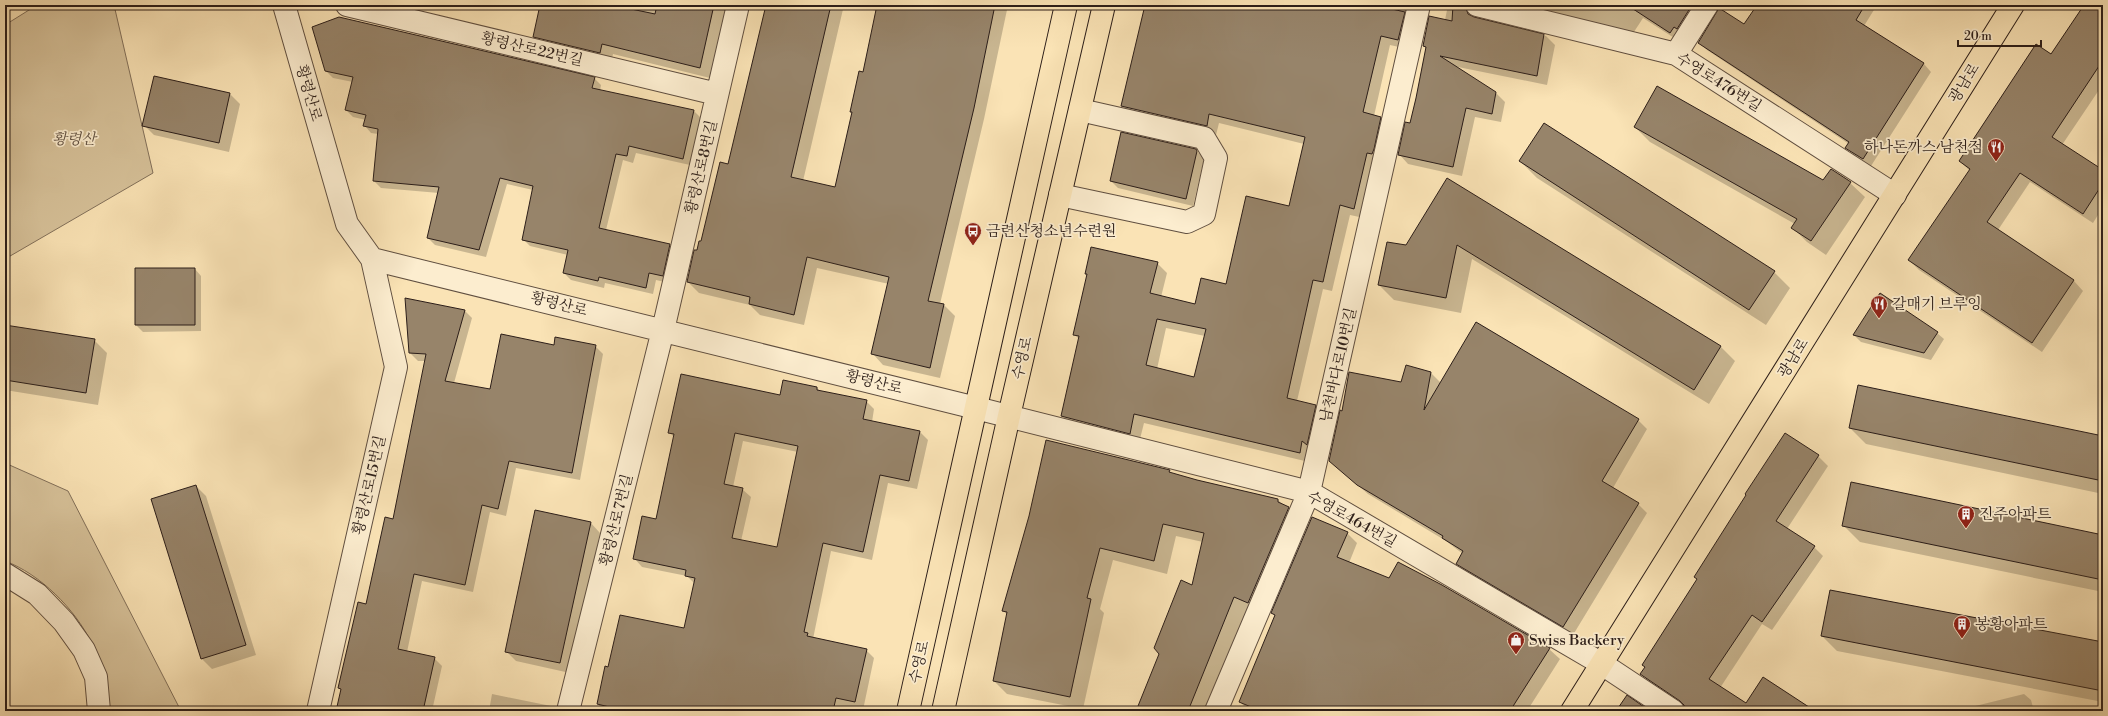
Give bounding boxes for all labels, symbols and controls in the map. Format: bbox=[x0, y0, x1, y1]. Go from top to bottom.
scale bar bbox=[1958, 22, 2041, 48]
street label: 황령산로22번길 bbox=[479, 29, 585, 70]
text: 20 m bbox=[1964, 29, 1992, 44]
street label: 수영로476번길 bbox=[1673, 49, 1765, 116]
street label: 광남로 bbox=[1945, 59, 1984, 107]
street label: 황령산로 bbox=[291, 63, 326, 124]
street label: 황령산로8번길 bbox=[681, 118, 722, 216]
park label: 황령산 bbox=[52, 130, 98, 149]
restaurant icon: 하나돈까스 남천점 bbox=[1986, 137, 2006, 162]
place label: 하나돈까스 남천점 bbox=[1864, 138, 1983, 157]
bus stop icon: 금련산청소년수련원 bbox=[963, 221, 983, 246]
place label: 금련산청소년수련원 bbox=[986, 222, 1116, 241]
street label: 황령산로 bbox=[528, 288, 590, 321]
restaurant icon: 갈매기 브루잉 bbox=[1869, 294, 1889, 319]
place label: 갈매기 브루잉 bbox=[1892, 295, 1982, 314]
street label: 남천바다로10번길 bbox=[1316, 306, 1361, 424]
street label: 수영로 bbox=[1008, 334, 1037, 381]
street label: 광남로 bbox=[1774, 334, 1813, 382]
street label: 황령산로 bbox=[843, 366, 905, 399]
street label: 황령산로15번길 bbox=[349, 433, 390, 537]
street label: 황령산로7번길 bbox=[596, 472, 637, 568]
street label: 수영로464번길 bbox=[1304, 487, 1400, 552]
building icon: 진주아파트 bbox=[1956, 504, 1976, 529]
place label: 진주아파트 bbox=[1979, 505, 2052, 524]
building icon: 봉황아파트 bbox=[1952, 614, 1972, 639]
place label: 봉황아파트 bbox=[1975, 615, 2048, 634]
shop icon: Swiss Backery bbox=[1506, 630, 1526, 655]
place label: Swiss Backery bbox=[1529, 631, 1625, 650]
street label: 수영로 bbox=[905, 638, 934, 685]

